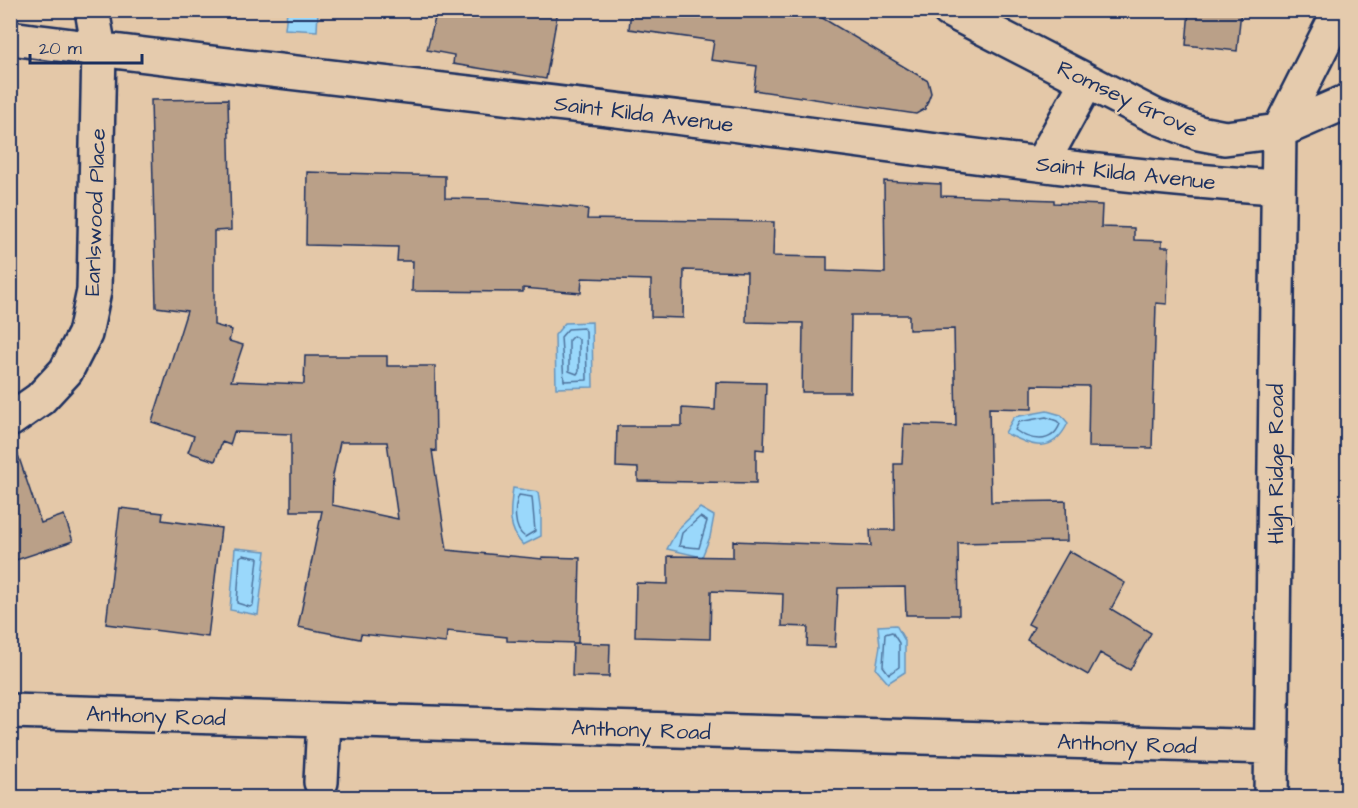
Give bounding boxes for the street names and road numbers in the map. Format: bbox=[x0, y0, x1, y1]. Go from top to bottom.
street label: Romsey Grove bbox=[1051, 53, 1203, 146]
street label: Saint Kilda Avenue bbox=[552, 88, 735, 141]
street label: Earlswood Place bbox=[77, 127, 114, 297]
street label: Saint Kilda Avenue bbox=[1035, 149, 1217, 198]
street label: High Ridge Road bbox=[1261, 384, 1293, 544]
street label: Anthony Road bbox=[86, 699, 226, 735]
street label: Anthony Road bbox=[571, 713, 711, 749]
street label: Anthony Road bbox=[1057, 727, 1197, 763]

